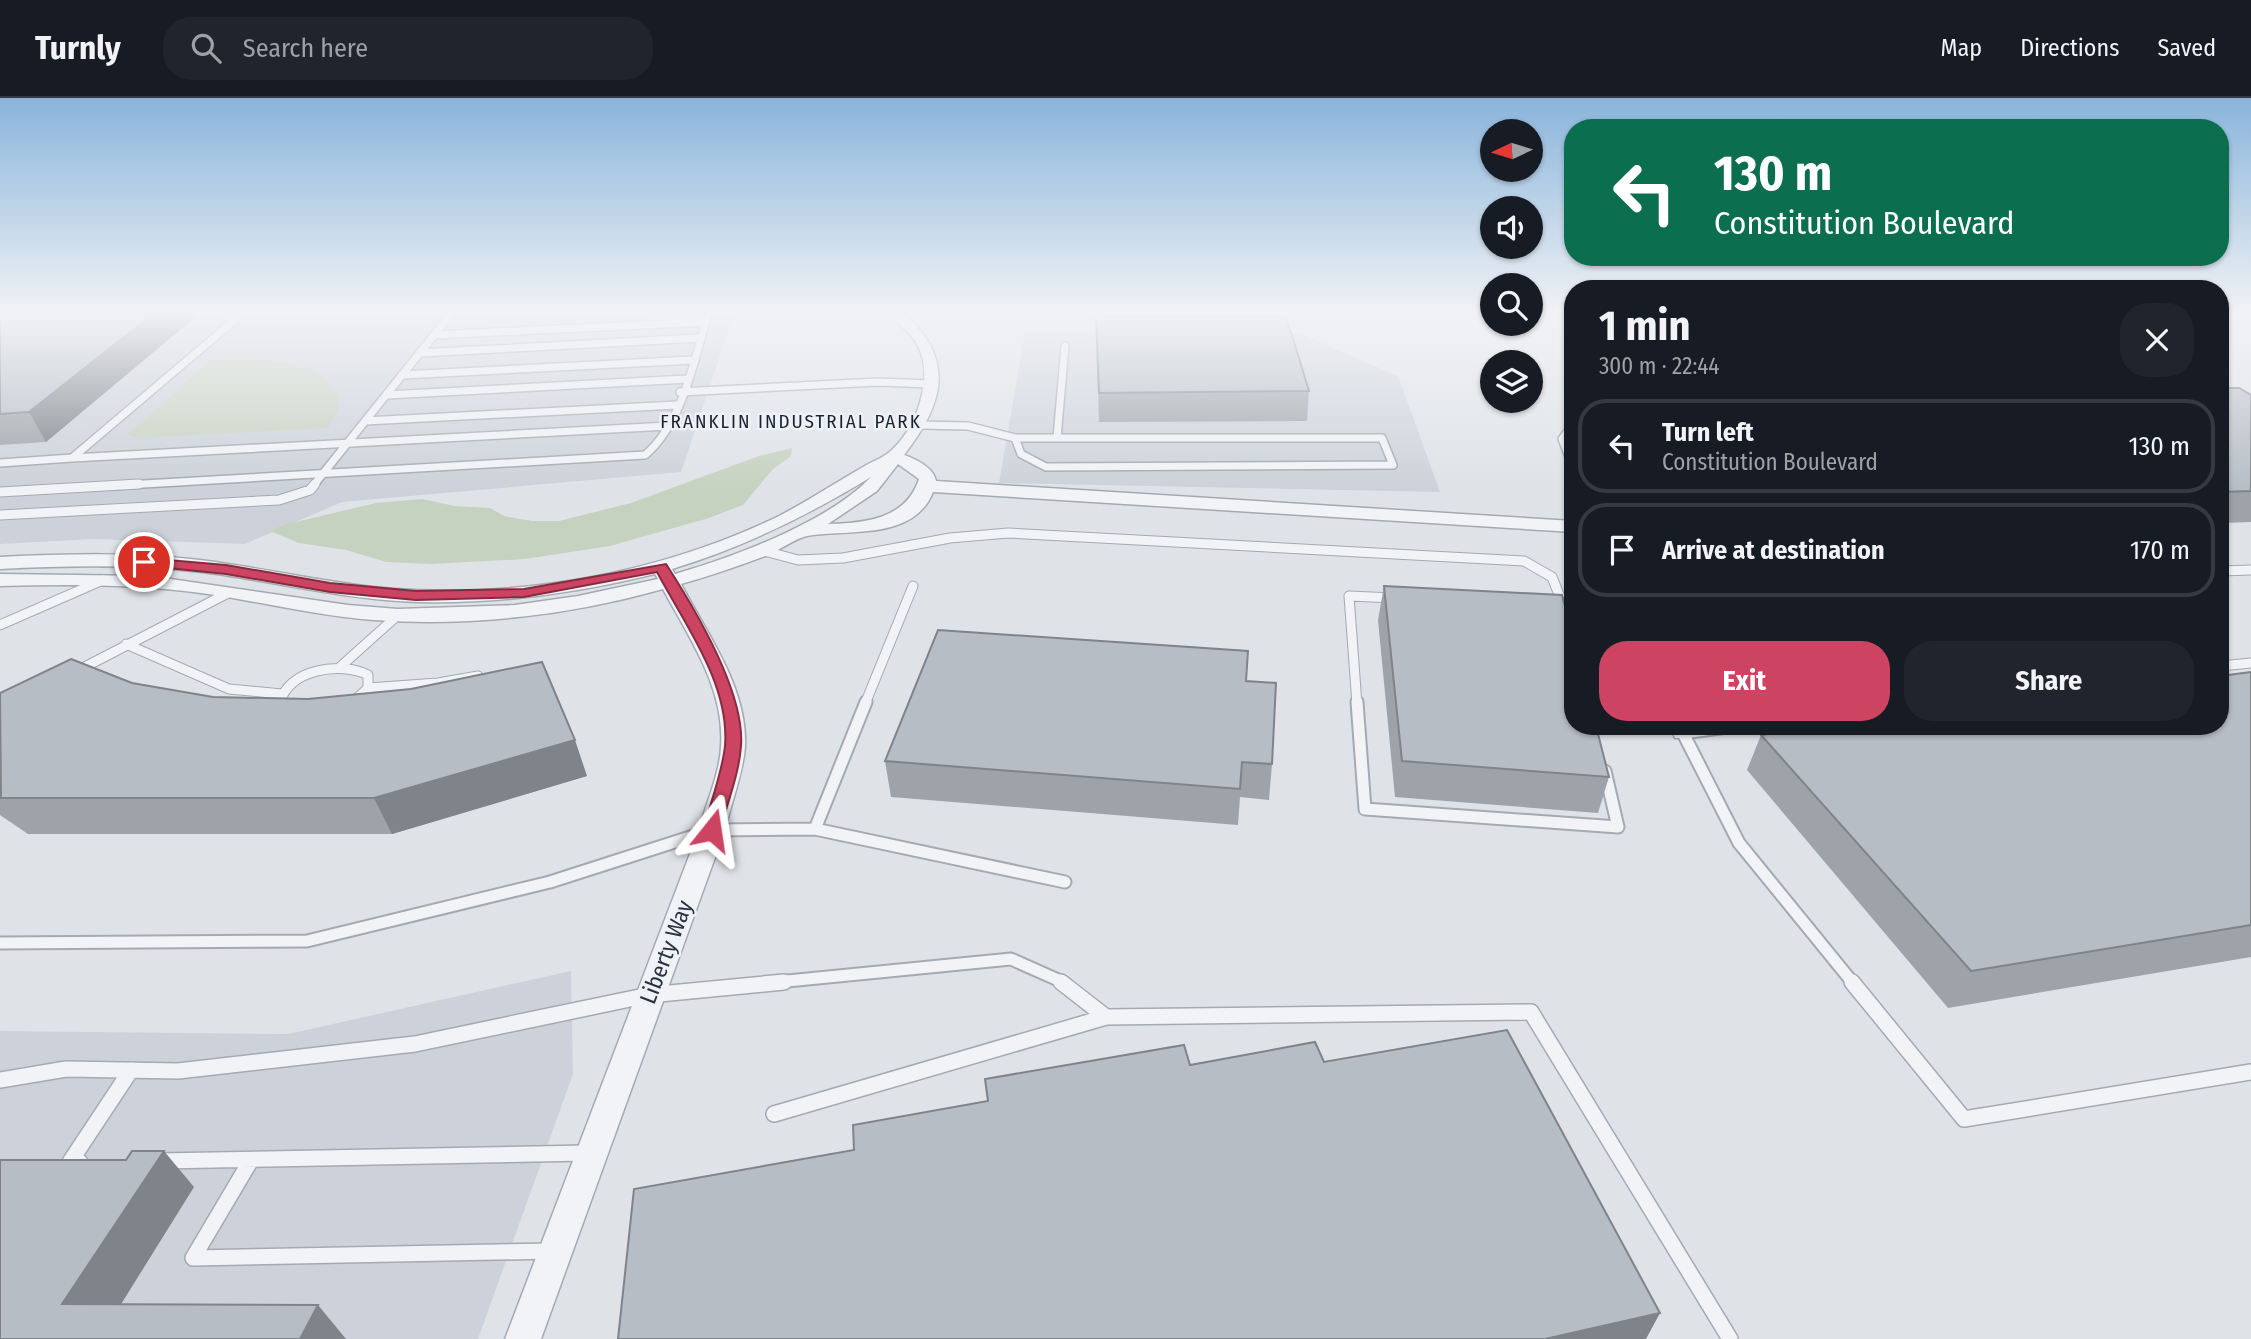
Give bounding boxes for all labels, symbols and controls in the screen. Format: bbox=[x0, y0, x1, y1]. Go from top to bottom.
search box bbox=[163, 17, 653, 80]
text: Turnly bbox=[35, 28, 121, 68]
icon: search bbox=[187, 29, 225, 67]
text: Search here bbox=[243, 33, 368, 64]
text: Map bbox=[1941, 34, 1982, 62]
text: Directions bbox=[2020, 34, 2119, 62]
text: Saved bbox=[2157, 34, 2216, 62]
north arrow bbox=[1480, 119, 1544, 182]
map controls bbox=[1480, 119, 1543, 413]
text: 130 m bbox=[1714, 144, 1832, 203]
icon: left bbox=[1599, 147, 1690, 238]
button: sound bbox=[1480, 196, 1543, 259]
text: Constitution Boulevard bbox=[1714, 204, 2014, 242]
button: search bbox=[1480, 273, 1543, 336]
text: 1 min bbox=[1599, 301, 1690, 351]
button: close bbox=[2120, 303, 2194, 377]
button: layers bbox=[1480, 350, 1543, 413]
text: 300 m · 22:44 bbox=[1599, 352, 1719, 380]
district label: FRANKLIN INDUSTRIAL PARK bbox=[660, 410, 922, 433]
text: Turn left bbox=[1662, 417, 1754, 448]
icon: left bbox=[1603, 427, 1641, 465]
text: 130 m bbox=[2128, 431, 2190, 462]
text: Constitution Boulevard bbox=[1662, 448, 1878, 476]
icon: arrive bbox=[1603, 531, 1641, 569]
pin bbox=[114, 532, 174, 592]
text: Arrive at destination bbox=[1662, 535, 1885, 566]
text: 170 m bbox=[2130, 535, 2190, 566]
icon: arrive bbox=[125, 543, 163, 581]
button: Exit bbox=[1599, 641, 1890, 721]
button: Share bbox=[1904, 641, 2194, 721]
position arrow bbox=[675, 793, 749, 867]
street label: Liberty Way bbox=[633, 896, 699, 1008]

